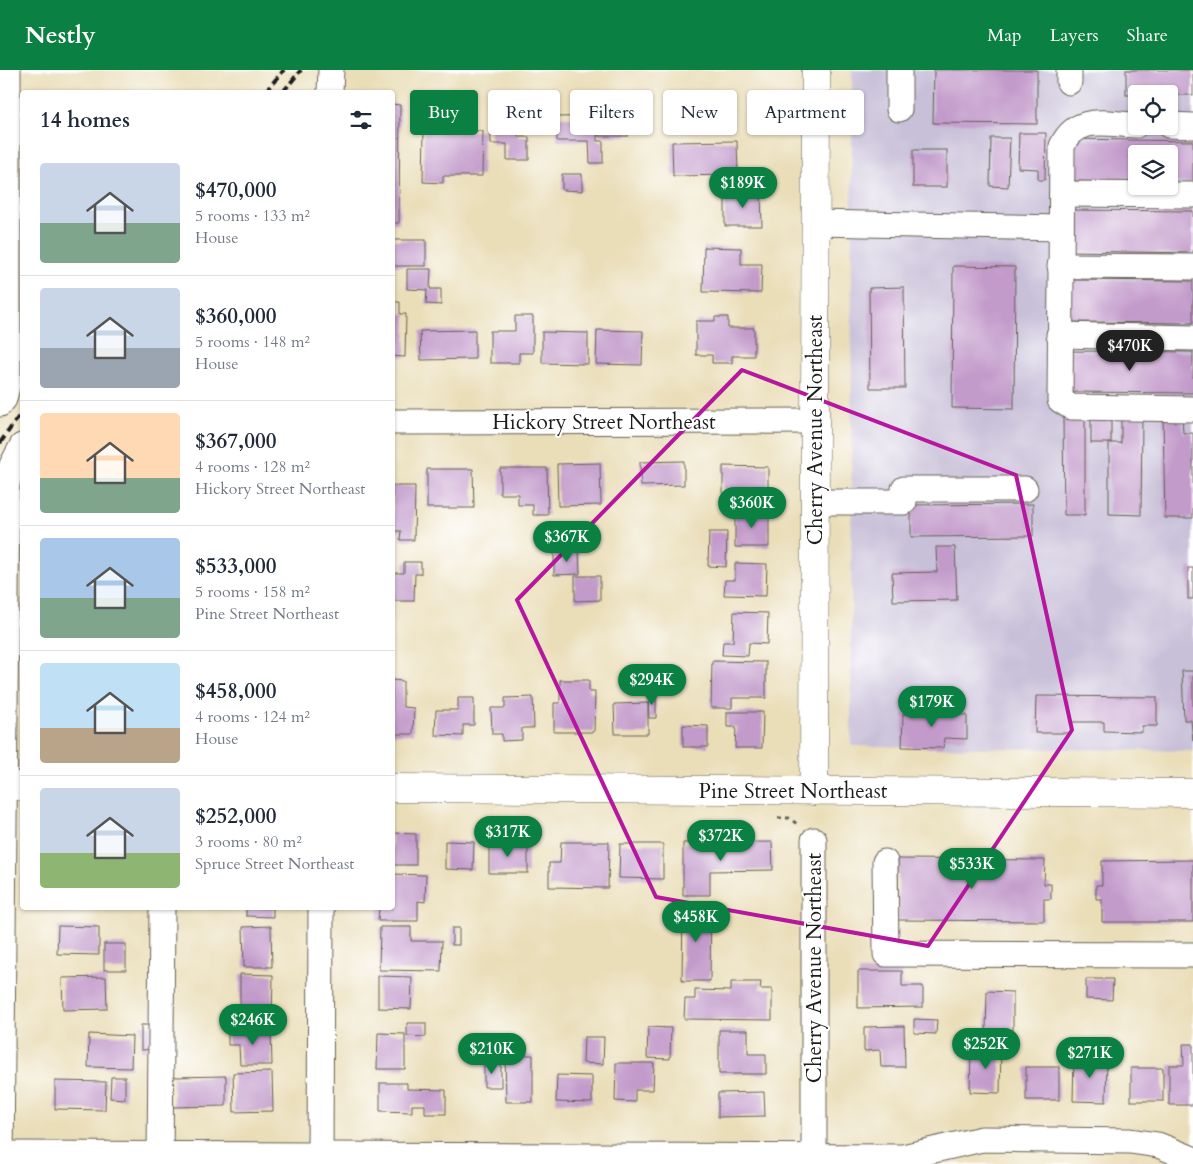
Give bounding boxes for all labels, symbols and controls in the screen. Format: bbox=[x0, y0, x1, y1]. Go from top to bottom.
text: Nestly bbox=[25, 19, 96, 52]
text: Map bbox=[987, 23, 1022, 48]
text: Layers bbox=[1050, 23, 1099, 48]
text: Share bbox=[1127, 23, 1168, 48]
map controls bbox=[1128, 85, 1178, 195]
button: locate bbox=[1128, 85, 1178, 135]
chip: Buy bbox=[410, 90, 478, 135]
chip: Rent bbox=[488, 90, 560, 135]
chip: Filters bbox=[570, 90, 653, 135]
chip: New bbox=[663, 90, 737, 135]
chip: Apartment bbox=[747, 90, 864, 135]
text: 14 homes bbox=[40, 106, 130, 135]
icon: filters bbox=[347, 106, 375, 134]
button: layers bbox=[1128, 145, 1178, 195]
pin: $189K bbox=[708, 166, 778, 209]
text: $189K bbox=[720, 172, 766, 194]
text: $470,000 bbox=[195, 176, 276, 205]
icon: home bbox=[80, 183, 140, 243]
text: 5 rooms · 133 m² bbox=[195, 205, 310, 227]
text: House bbox=[195, 227, 238, 249]
text: $360,000 bbox=[195, 302, 276, 331]
icon: home bbox=[80, 308, 140, 368]
street label: Cherry Avenue Northeast bbox=[801, 315, 830, 545]
pin: $470K bbox=[1095, 330, 1165, 372]
text: 5 rooms · 148 m² bbox=[195, 331, 310, 353]
text: $470K bbox=[1107, 335, 1153, 357]
text: House bbox=[195, 353, 238, 375]
street label: Hickory Street Northeast bbox=[492, 408, 716, 437]
text: $367,000 bbox=[195, 427, 276, 456]
icon: home bbox=[80, 433, 140, 493]
text: 4 rooms · 128 m² bbox=[195, 456, 310, 478]
text: Hickory Street Northeast bbox=[195, 478, 365, 500]
pin: $360K bbox=[717, 486, 787, 529]
text: $360K bbox=[729, 492, 775, 514]
pin: $367K bbox=[532, 520, 602, 563]
text: $367K bbox=[544, 526, 590, 548]
text: $533,000 bbox=[195, 552, 276, 581]
icon: home bbox=[80, 558, 140, 618]
text: 5 rooms · 158 m² bbox=[195, 581, 310, 603]
text: Pine Street Northeast bbox=[195, 603, 339, 625]
pin: $294K bbox=[617, 664, 687, 706]
text: $294K bbox=[629, 669, 675, 691]
text: $458,000 bbox=[195, 677, 276, 706]
icon: home bbox=[80, 683, 140, 743]
pin: $179K bbox=[897, 686, 967, 728]
text: $179K bbox=[909, 691, 955, 713]
text: 4 rooms · 124 m² bbox=[195, 706, 310, 728]
text: House bbox=[195, 728, 238, 750]
street label: Pine Street Northeast bbox=[699, 777, 888, 806]
text: $252,000 bbox=[195, 802, 276, 831]
icon: home bbox=[80, 808, 140, 868]
pin: $317K bbox=[473, 816, 543, 858]
pin: $372K bbox=[686, 820, 756, 862]
text: $317K bbox=[485, 821, 531, 843]
text: $372K bbox=[698, 825, 744, 847]
text: 3 rooms · 80 m² bbox=[195, 831, 302, 853]
pin: $533K bbox=[937, 848, 1007, 890]
text: Spruce Street Northeast bbox=[195, 853, 354, 875]
street label: Cherry Avenue Northeast bbox=[800, 853, 829, 1083]
text: $533K bbox=[949, 853, 995, 875]
pin: $458K bbox=[661, 900, 731, 943]
text: $458K bbox=[673, 906, 719, 928]
pin: $246K bbox=[218, 1004, 288, 1046]
text: $246K bbox=[230, 1009, 276, 1031]
pin: $252K bbox=[951, 1028, 1021, 1070]
pin: $210K bbox=[457, 1032, 527, 1075]
text: $252K bbox=[963, 1033, 1009, 1055]
pin: $271K bbox=[1055, 1036, 1125, 1079]
text: $210K bbox=[469, 1038, 515, 1060]
text: $271K bbox=[1067, 1042, 1113, 1064]

